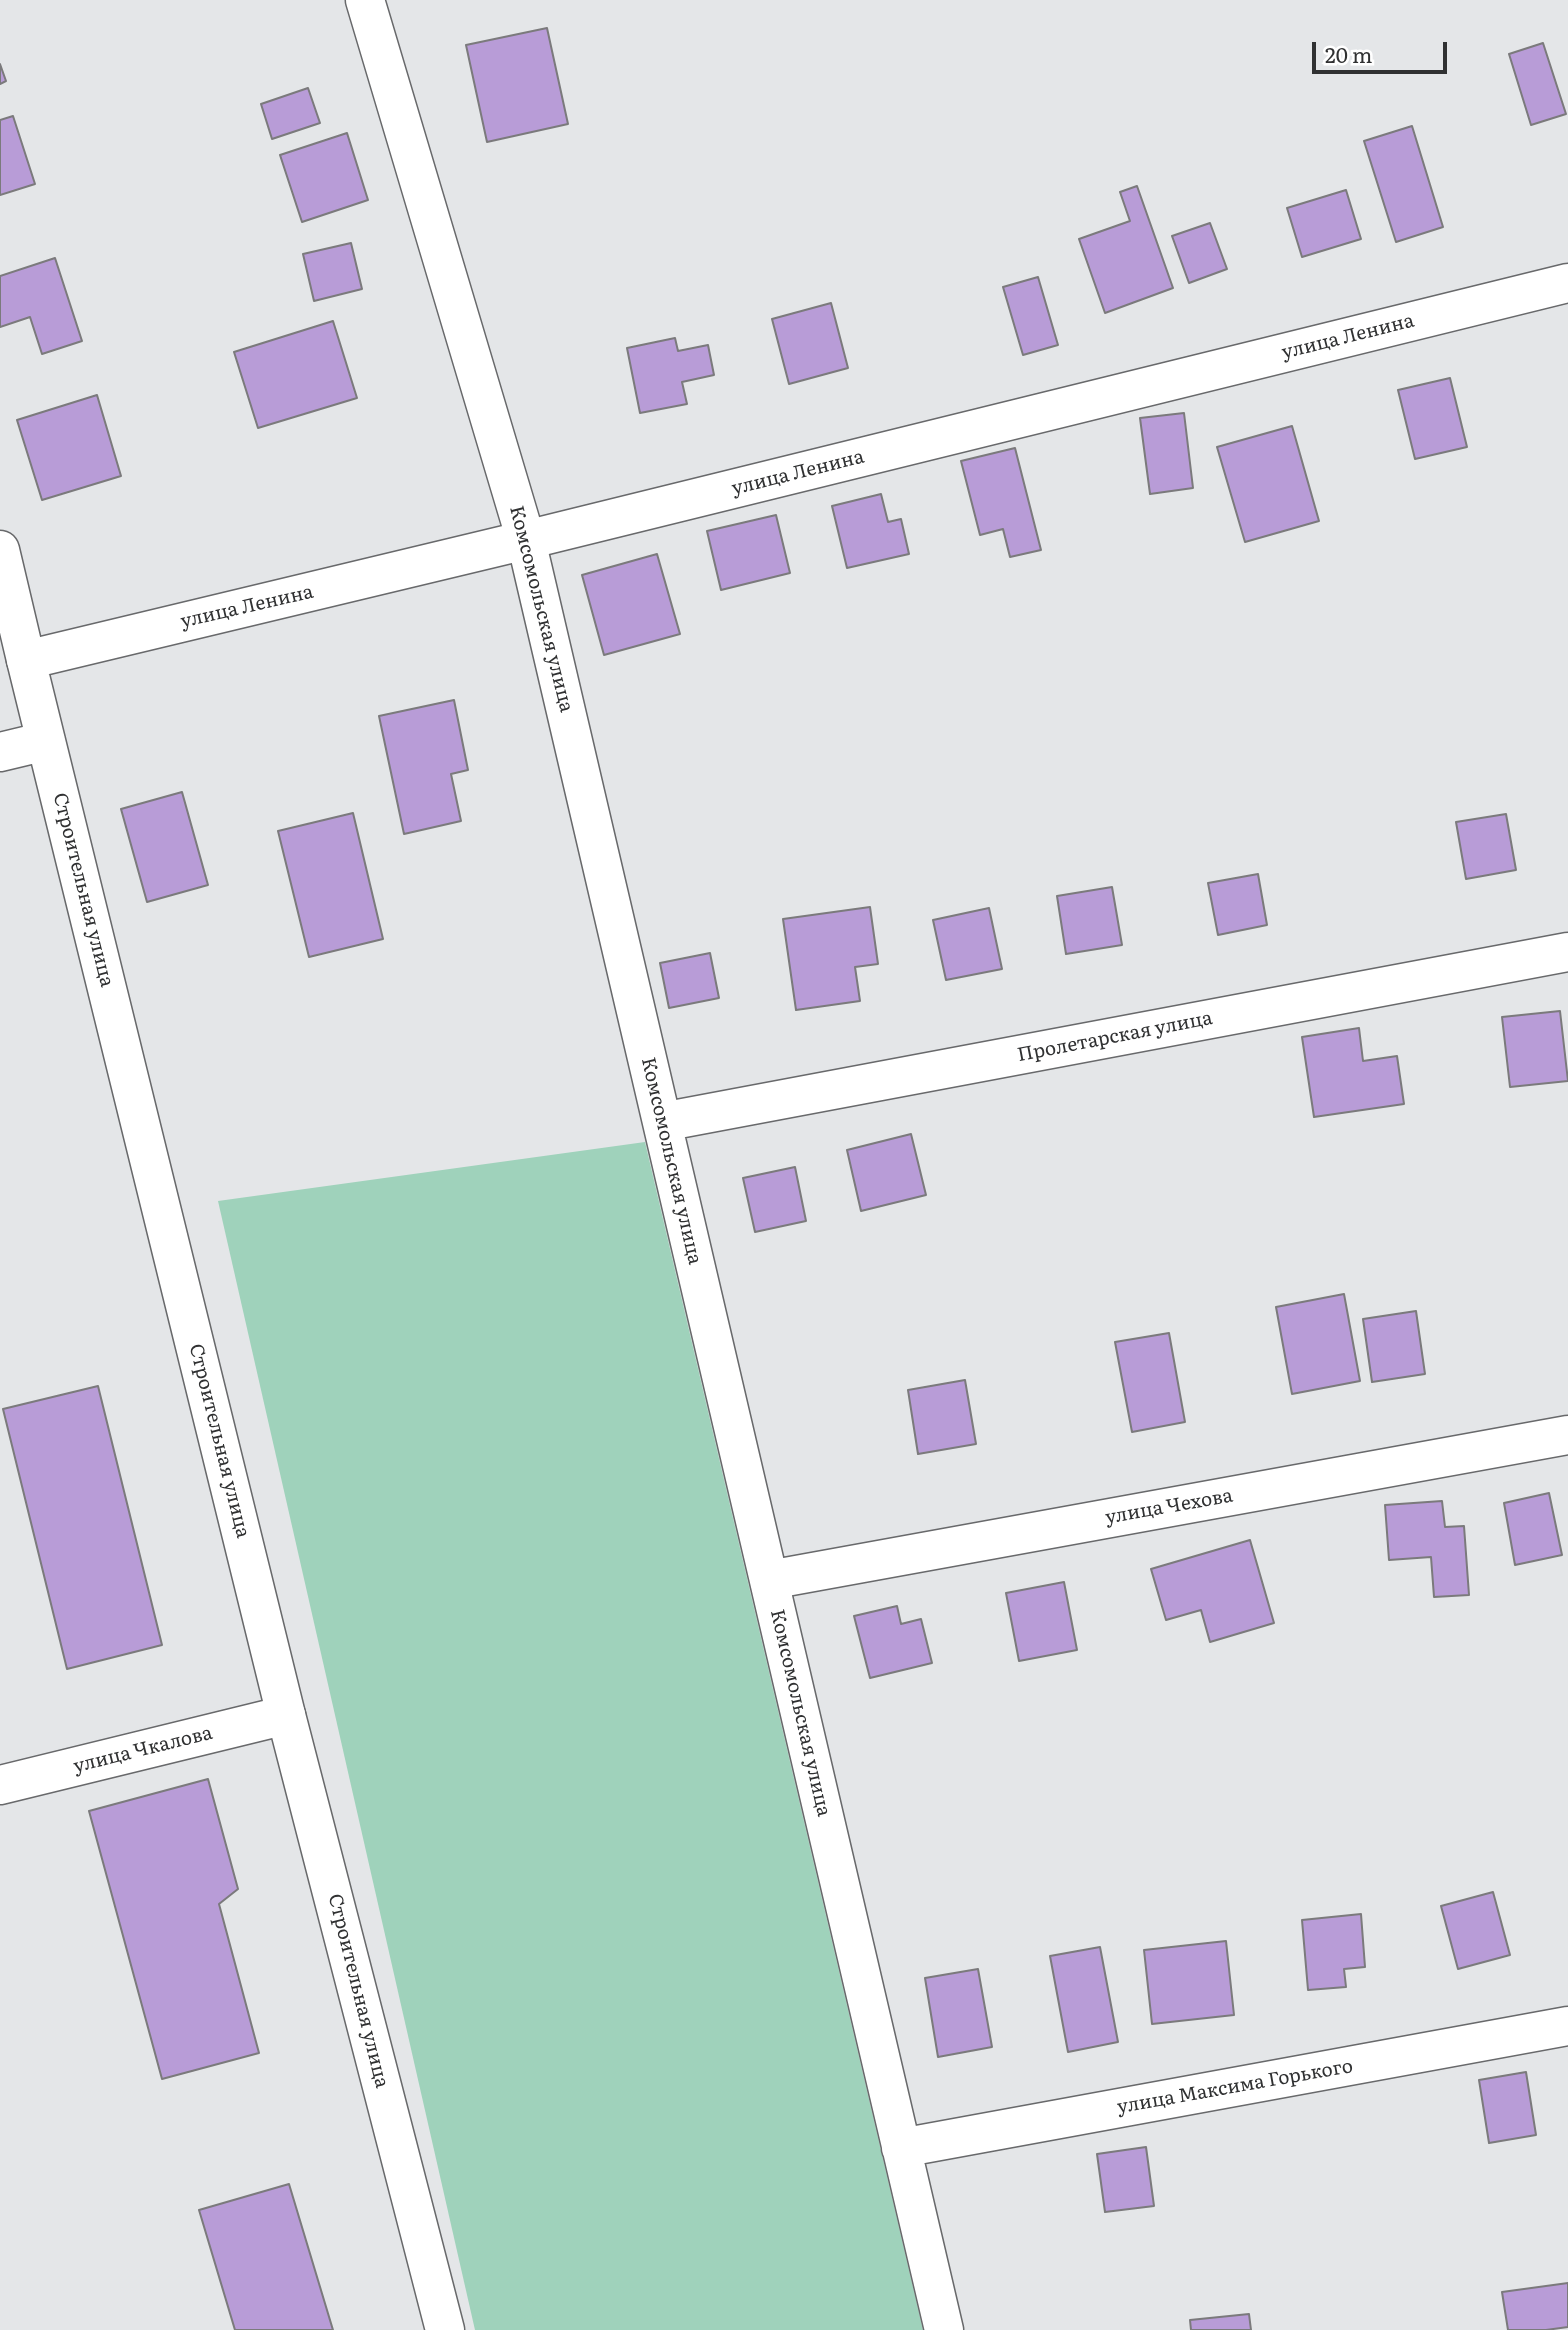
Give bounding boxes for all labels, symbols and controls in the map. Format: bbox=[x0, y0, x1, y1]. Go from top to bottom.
scale bar bbox=[1316, 28, 1451, 72]
text: 20 m bbox=[1325, 38, 1372, 69]
street label: улица Ленина bbox=[1280, 310, 1416, 364]
street label: улица Ленина bbox=[730, 446, 866, 500]
street label: Комсомольская улица bbox=[504, 503, 578, 715]
street label: улица Ленина bbox=[178, 581, 316, 633]
street label: Строительная улица bbox=[48, 791, 118, 989]
street label: Пролетарская улица bbox=[1016, 1007, 1214, 1067]
street label: Комсомольская улица bbox=[636, 1055, 706, 1267]
street label: Строительная улица bbox=[184, 1342, 254, 1540]
street label: улица Чехова bbox=[1103, 1485, 1235, 1529]
street label: Комсомольская улица bbox=[765, 1607, 835, 1819]
street label: улица Чкалова bbox=[71, 1722, 215, 1778]
street label: Строительная улица bbox=[323, 1892, 393, 2090]
street label: улица Максима Горького bbox=[1115, 2055, 1355, 2119]

